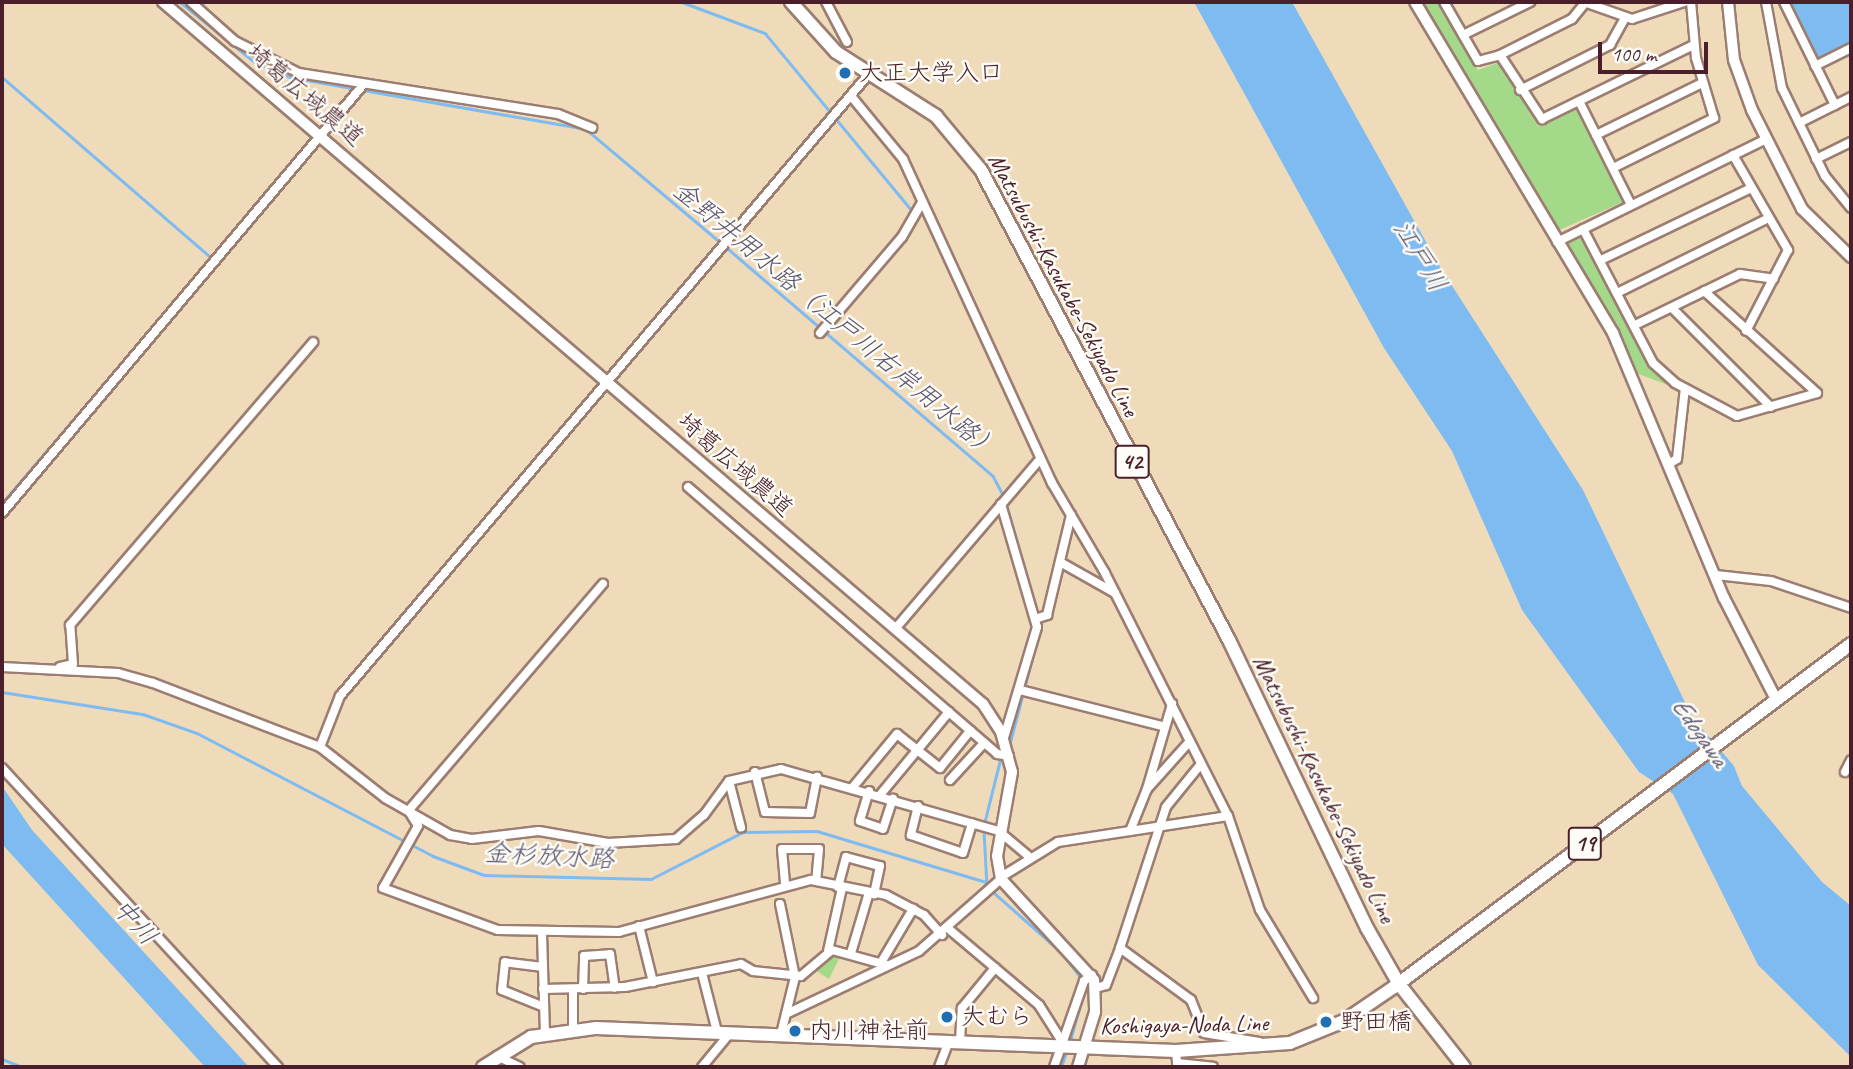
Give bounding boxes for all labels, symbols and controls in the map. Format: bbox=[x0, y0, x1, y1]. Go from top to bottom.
scale bar bbox=[1601, 28, 1711, 72]
street label: 埼葛広域農道 bbox=[241, 38, 369, 152]
text: 100 m bbox=[1611, 41, 1656, 67]
place label: 大正大学入口 bbox=[859, 59, 1003, 87]
marker: 大正大学入口 bbox=[837, 65, 853, 81]
street label: Matsubushi-Kasukabe-Sekiyado Line bbox=[981, 148, 1145, 422]
water label: 金野井用水路（江戸川右岸用水路） bbox=[667, 174, 1005, 466]
water label: 江戸川 bbox=[1387, 215, 1453, 297]
street label: 埼葛広域農道 bbox=[671, 407, 799, 523]
road number: 42 bbox=[1114, 442, 1150, 482]
street label: Matsubushi-Kasukabe-Sekiyado Line bbox=[1247, 650, 1401, 928]
water label: Edogawa bbox=[1665, 692, 1735, 772]
road number: 19 bbox=[1568, 824, 1602, 864]
water label: 金杉放水路 bbox=[483, 837, 615, 875]
water label: 中川 bbox=[106, 892, 164, 952]
place label: 大むら bbox=[961, 1003, 1033, 1031]
place label: 野田橋 bbox=[1340, 1008, 1412, 1036]
marker: 大むら bbox=[939, 1009, 955, 1025]
street label: Koshigaya-Noda Line bbox=[1099, 1009, 1269, 1041]
marker: 野田橋 bbox=[1318, 1014, 1334, 1030]
place label: 内川神社前 bbox=[809, 1017, 929, 1045]
marker: 内川神社前 bbox=[787, 1023, 803, 1039]

